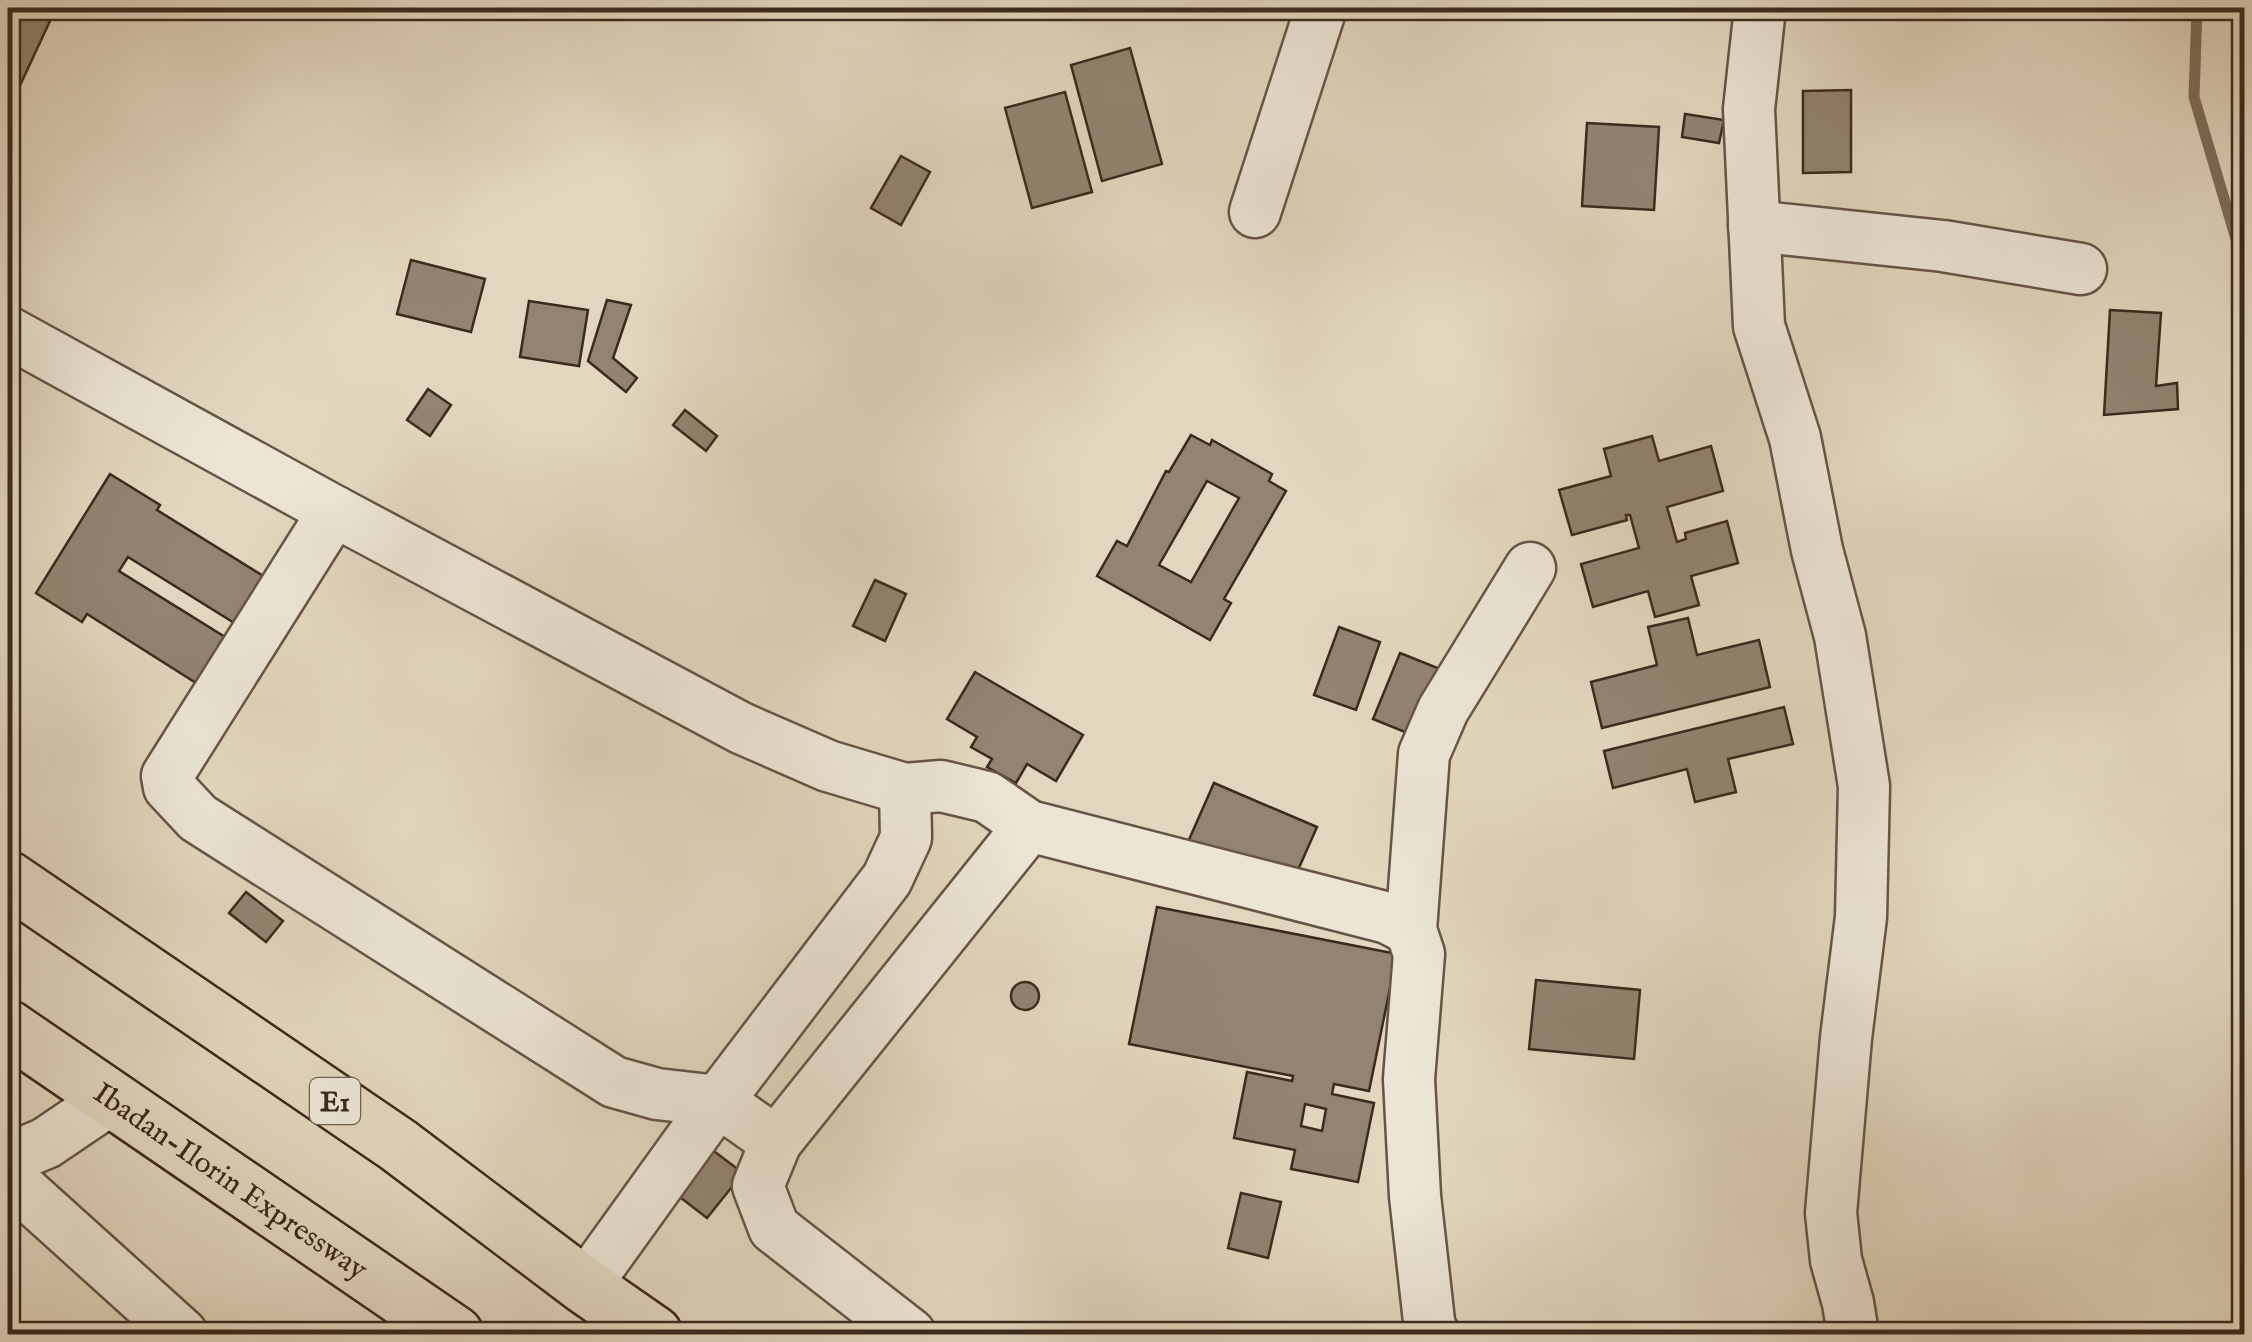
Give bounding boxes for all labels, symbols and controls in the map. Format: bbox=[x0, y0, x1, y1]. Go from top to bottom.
street label: Ibadan-Ilorin Expressway bbox=[85, 1075, 374, 1290]
road number: E1 bbox=[310, 1078, 360, 1124]

